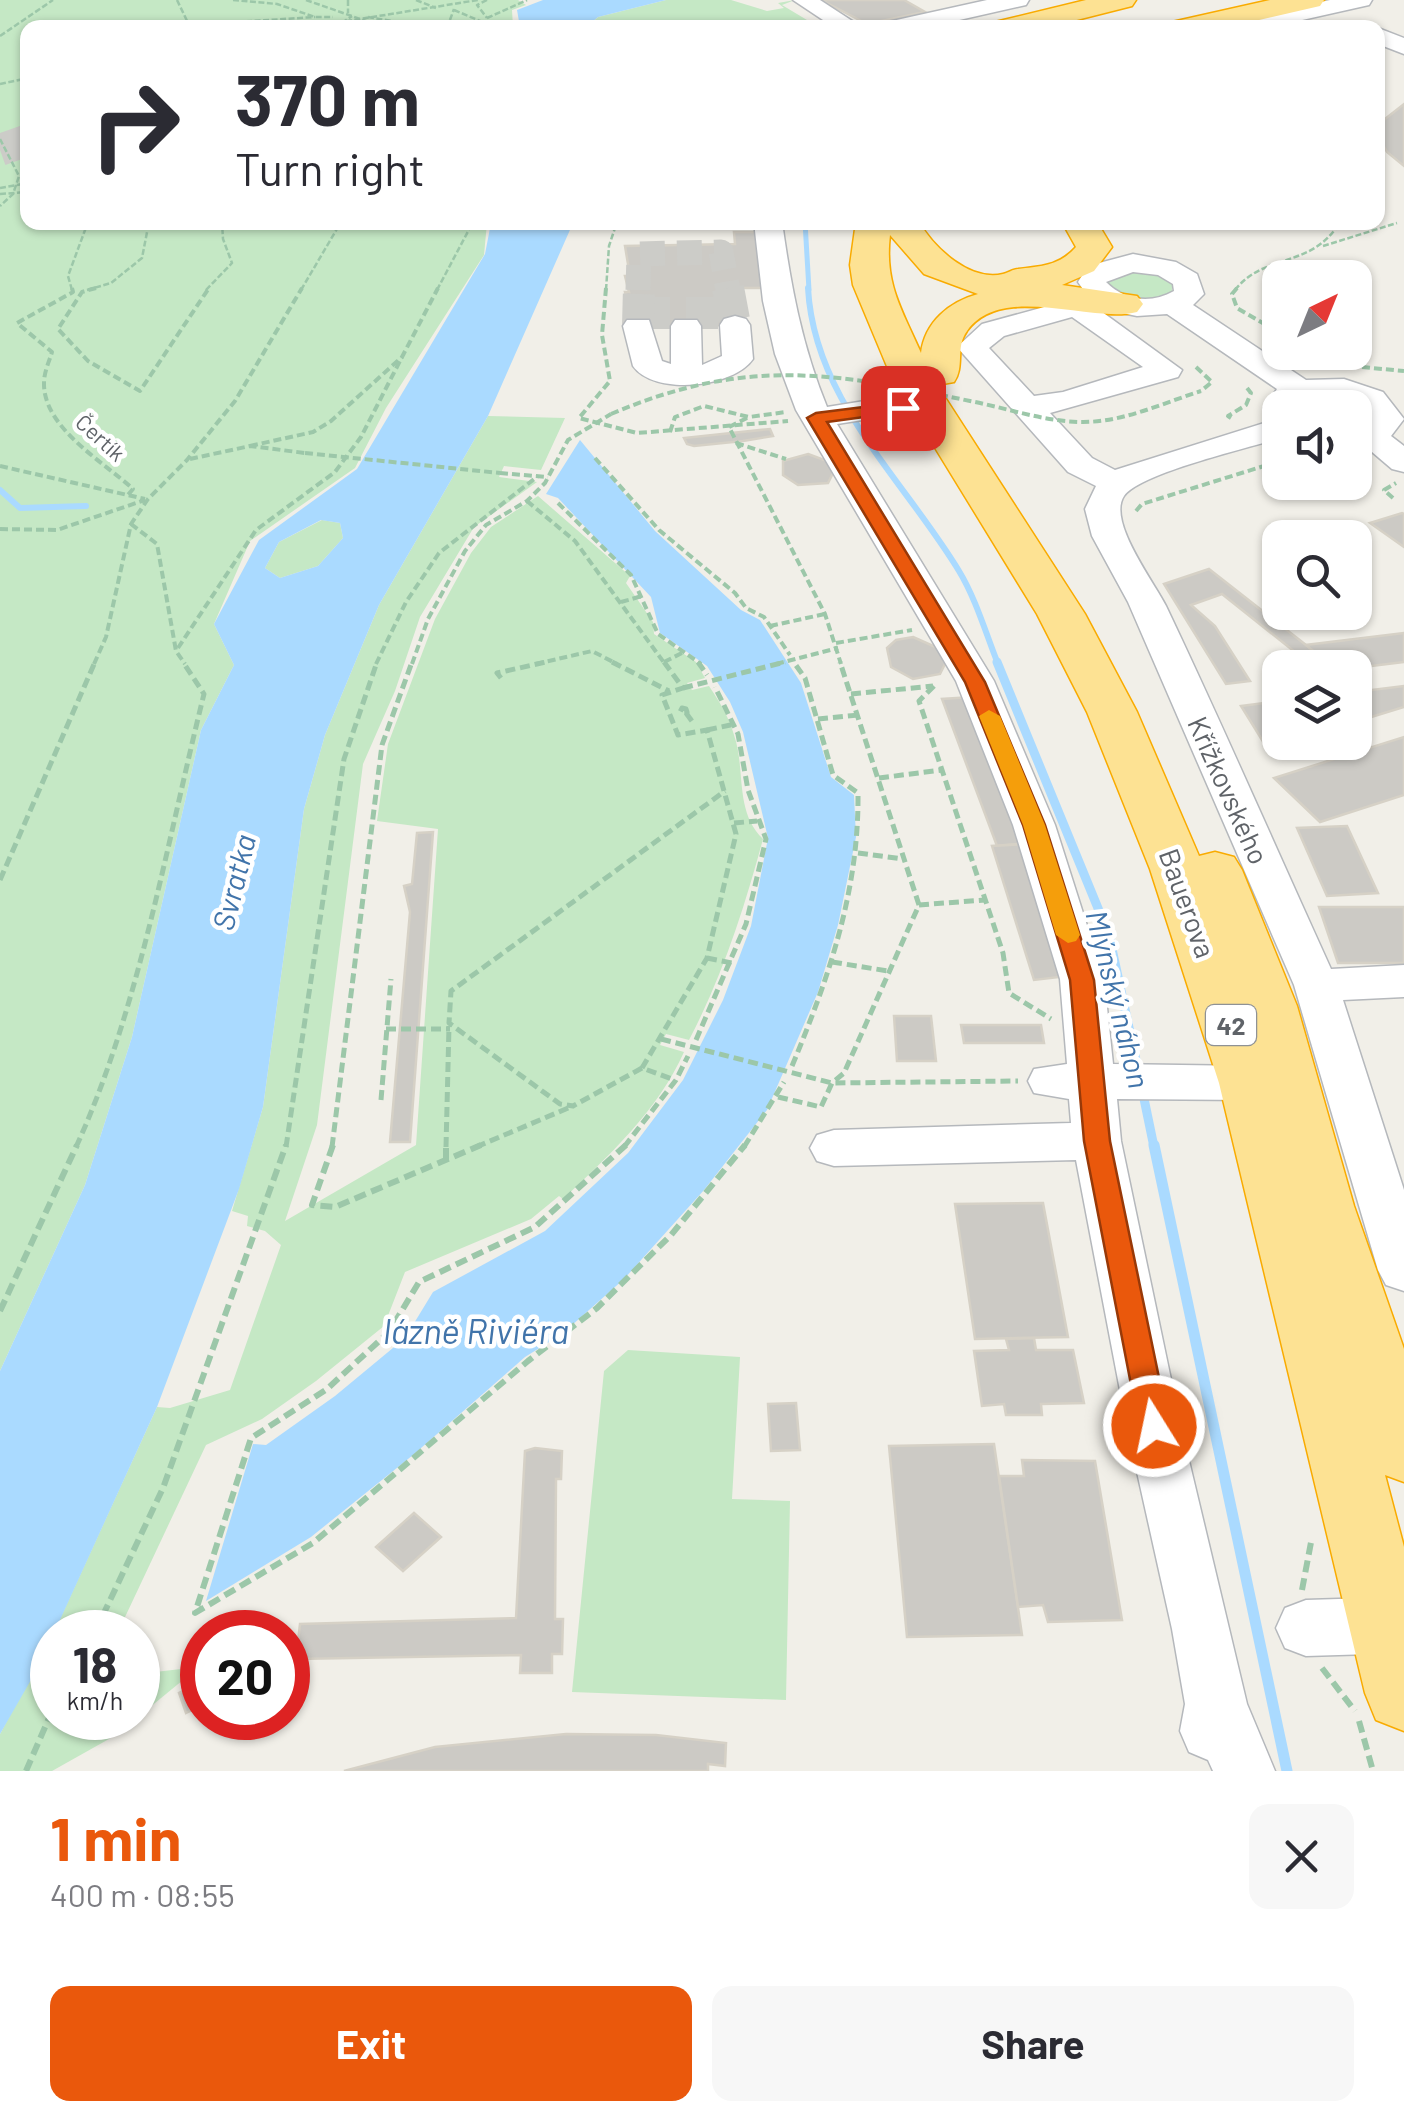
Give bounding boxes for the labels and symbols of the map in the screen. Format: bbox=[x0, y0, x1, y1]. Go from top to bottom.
north arrow bbox=[1262, 260, 1372, 370]
pin bbox=[861, 366, 946, 451]
street label: Čertík bbox=[71, 408, 131, 466]
street label: Křížkovského bbox=[1181, 711, 1277, 869]
water label: Svratka bbox=[204, 830, 262, 934]
street label: Bauerova bbox=[1153, 844, 1223, 962]
water label: Mlýnský náhon bbox=[1080, 906, 1158, 1092]
road number: 42 bbox=[1206, 1005, 1256, 1045]
water label: lázně Riviéra bbox=[383, 1309, 569, 1351]
position arrow bbox=[1102, 1374, 1206, 1478]
speed limit sign: 20 bbox=[180, 1610, 310, 1740]

